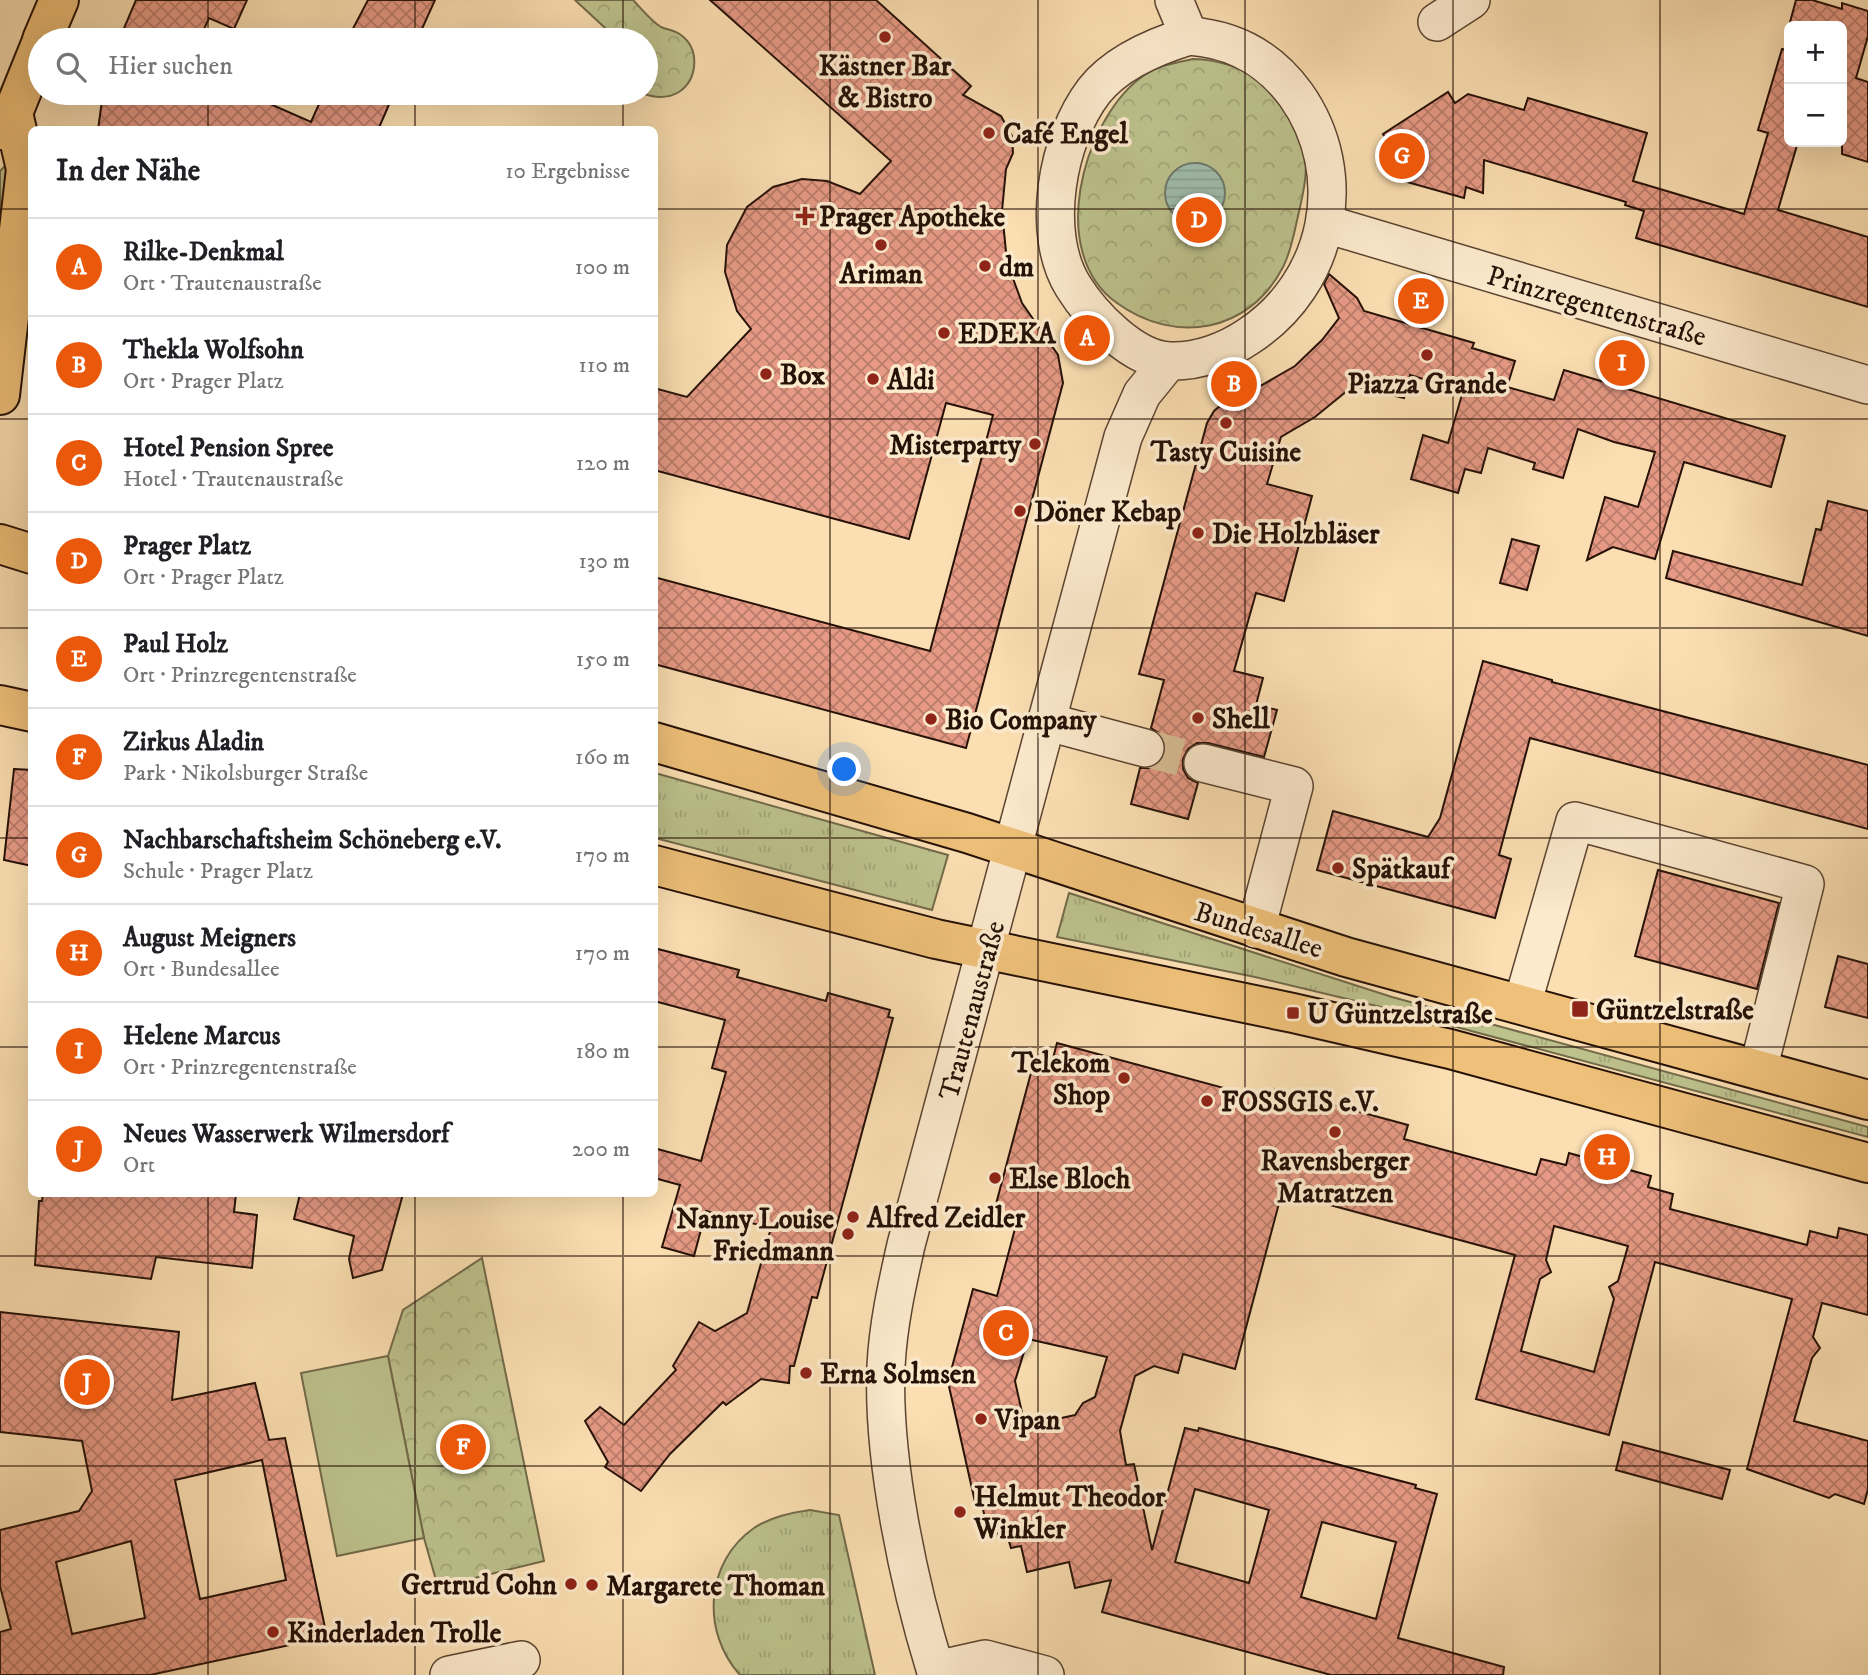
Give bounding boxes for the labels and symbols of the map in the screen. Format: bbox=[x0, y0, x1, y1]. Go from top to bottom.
marker: Kästner Bar & Bistro bbox=[877, 29, 893, 45]
place label: Kästner Bar & Bistro bbox=[819, 49, 952, 116]
place label: Café Engel bbox=[1003, 117, 1129, 152]
marker: Café Engel bbox=[981, 125, 997, 141]
pin: G bbox=[1379, 130, 1425, 182]
pin: D bbox=[1176, 194, 1222, 246]
place label: Prager Apotheke bbox=[819, 200, 1005, 235]
marker: Prager Apotheke bbox=[797, 208, 813, 224]
marker: Ariman bbox=[873, 237, 889, 253]
place label: dm bbox=[999, 250, 1034, 285]
place label: Ariman bbox=[838, 257, 923, 292]
marker: dm bbox=[977, 258, 993, 274]
street label: Prinzregentenstraße bbox=[1483, 258, 1710, 355]
pin: E bbox=[1398, 275, 1444, 327]
pin: A bbox=[1064, 312, 1110, 364]
place label: EDEKA bbox=[958, 317, 1057, 352]
marker: EDEKA bbox=[936, 325, 952, 341]
pin: I bbox=[1599, 337, 1645, 389]
marker: Piazza Grande bbox=[1419, 347, 1435, 363]
place label: Box bbox=[780, 358, 825, 393]
pin: B bbox=[1211, 358, 1257, 410]
place label: Aldi bbox=[886, 363, 934, 398]
marker: Box bbox=[758, 366, 774, 382]
place label: Piazza Grande bbox=[1347, 367, 1507, 402]
marker: Aldi bbox=[865, 371, 881, 387]
marker: Tasty Cuisine bbox=[1218, 415, 1234, 431]
place label: Misterparty bbox=[889, 428, 1022, 463]
place label: Tasty Cuisine bbox=[1150, 435, 1302, 470]
marker: Misterparty bbox=[1027, 436, 1043, 452]
place label: Döner Kebap bbox=[1034, 495, 1181, 530]
marker: Döner Kebap bbox=[1012, 503, 1028, 519]
place label: Die Holzbläser bbox=[1212, 517, 1380, 552]
marker: Die Holzbläser bbox=[1190, 525, 1206, 541]
place label: Shell bbox=[1212, 702, 1270, 737]
place label: Bio Company bbox=[945, 703, 1097, 738]
marker: Shell bbox=[1190, 710, 1206, 726]
marker: Bio Company bbox=[923, 711, 939, 727]
your location bbox=[827, 752, 861, 786]
place label: Spätkauf bbox=[1352, 852, 1455, 887]
marker: Spätkauf bbox=[1330, 860, 1346, 876]
street label: Bundesallee bbox=[1190, 894, 1327, 967]
street label: Trautenaustraße bbox=[932, 917, 1013, 1104]
place label: Güntzelstraße bbox=[1596, 993, 1754, 1028]
place label: U Güntzelstraße bbox=[1307, 997, 1493, 1032]
marker: Güntzelstraße bbox=[1570, 999, 1590, 1019]
marker: U Güntzelstraße bbox=[1285, 1005, 1301, 1021]
place label: Telekom Shop bbox=[1011, 1046, 1110, 1113]
marker: Telekom Shop bbox=[1116, 1070, 1132, 1086]
place label: FOSSGIS e.V. bbox=[1221, 1085, 1379, 1120]
marker: FOSSGIS e.V. bbox=[1199, 1093, 1215, 1109]
marker: Ravensberger Matratzen bbox=[1327, 1124, 1343, 1140]
pin: H bbox=[1584, 1131, 1630, 1183]
place label: Ravensberger Matratzen bbox=[1260, 1144, 1410, 1211]
place label: Else Bloch bbox=[1009, 1162, 1131, 1197]
marker: Else Bloch bbox=[987, 1170, 1003, 1186]
place label: Alfred Zeidler bbox=[866, 1201, 1026, 1236]
place label: Nanny Louise Friedmann bbox=[676, 1202, 834, 1269]
marker: Alfred Zeidler bbox=[845, 1209, 861, 1225]
marker: Nanny Louise Friedmann bbox=[840, 1226, 856, 1242]
pin: C bbox=[983, 1307, 1029, 1359]
pin: J bbox=[64, 1356, 110, 1408]
place label: Erna Solmsen bbox=[820, 1357, 976, 1392]
marker: Erna Solmsen bbox=[798, 1365, 814, 1381]
place label: Vipan bbox=[994, 1403, 1061, 1438]
marker: Vipan bbox=[973, 1411, 989, 1427]
pin: F bbox=[440, 1421, 486, 1473]
place label: Helmut Theodor Winkler bbox=[973, 1480, 1166, 1547]
marker: Helmut Theodor Winkler bbox=[952, 1504, 968, 1520]
place label: Gertrud Cohn bbox=[401, 1568, 557, 1603]
place label: Margarete Thoman bbox=[606, 1569, 825, 1604]
marker: Gertrud Cohn bbox=[563, 1576, 579, 1592]
marker: Margarete Thoman bbox=[584, 1577, 600, 1593]
place label: Kinderladen Trolle bbox=[287, 1616, 502, 1651]
marker: Kinderladen Trolle bbox=[265, 1624, 281, 1640]

